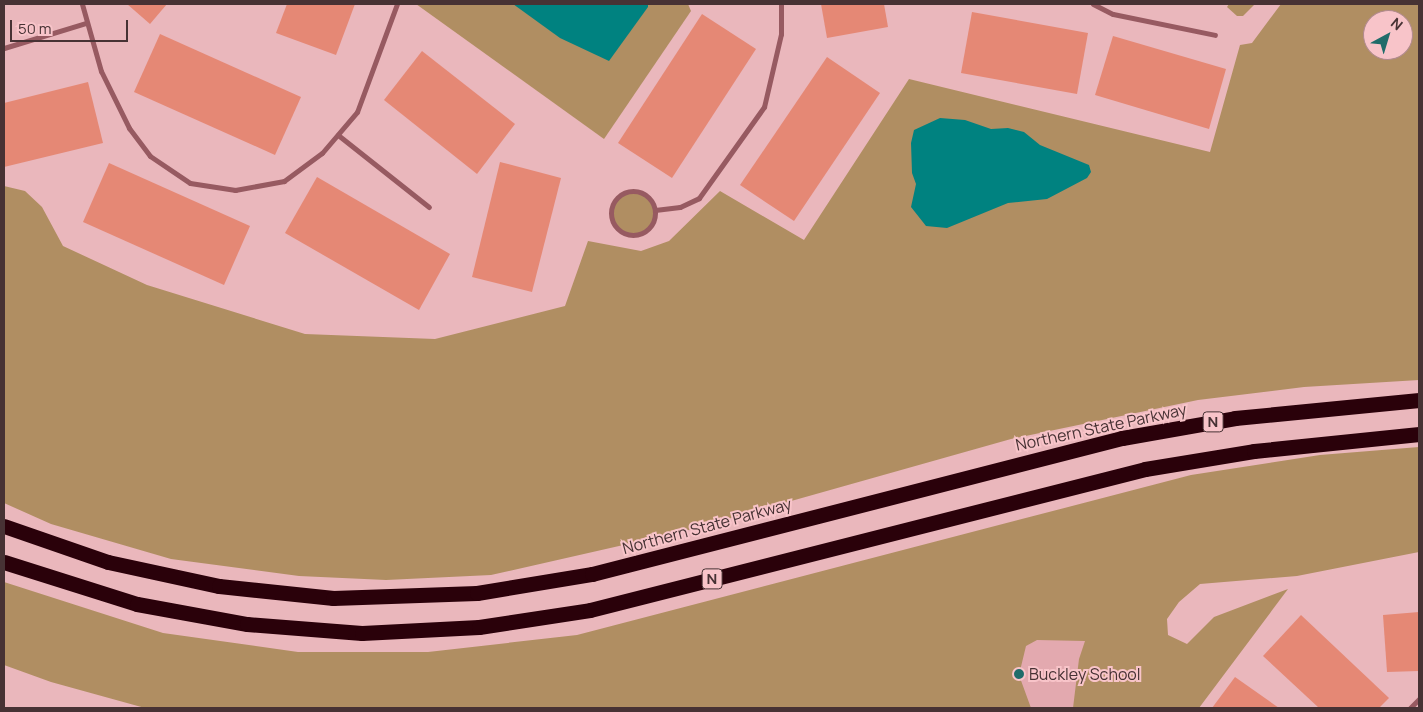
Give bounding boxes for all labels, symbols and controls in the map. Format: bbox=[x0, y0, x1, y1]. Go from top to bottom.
scale bar bbox=[12, 10, 130, 42]
north arrow bbox=[1363, 10, 1413, 60]
text: N bbox=[1387, 13, 1407, 34]
text: 50 m bbox=[18, 18, 52, 39]
street label: Northern State Parkway bbox=[1014, 399, 1188, 455]
road number: N bbox=[1202, 410, 1224, 434]
street label: Northern State Parkway bbox=[620, 494, 794, 558]
road number: N bbox=[701, 566, 723, 592]
place label: Buckley School bbox=[1029, 664, 1141, 684]
marker: Buckley School bbox=[1013, 668, 1025, 680]

